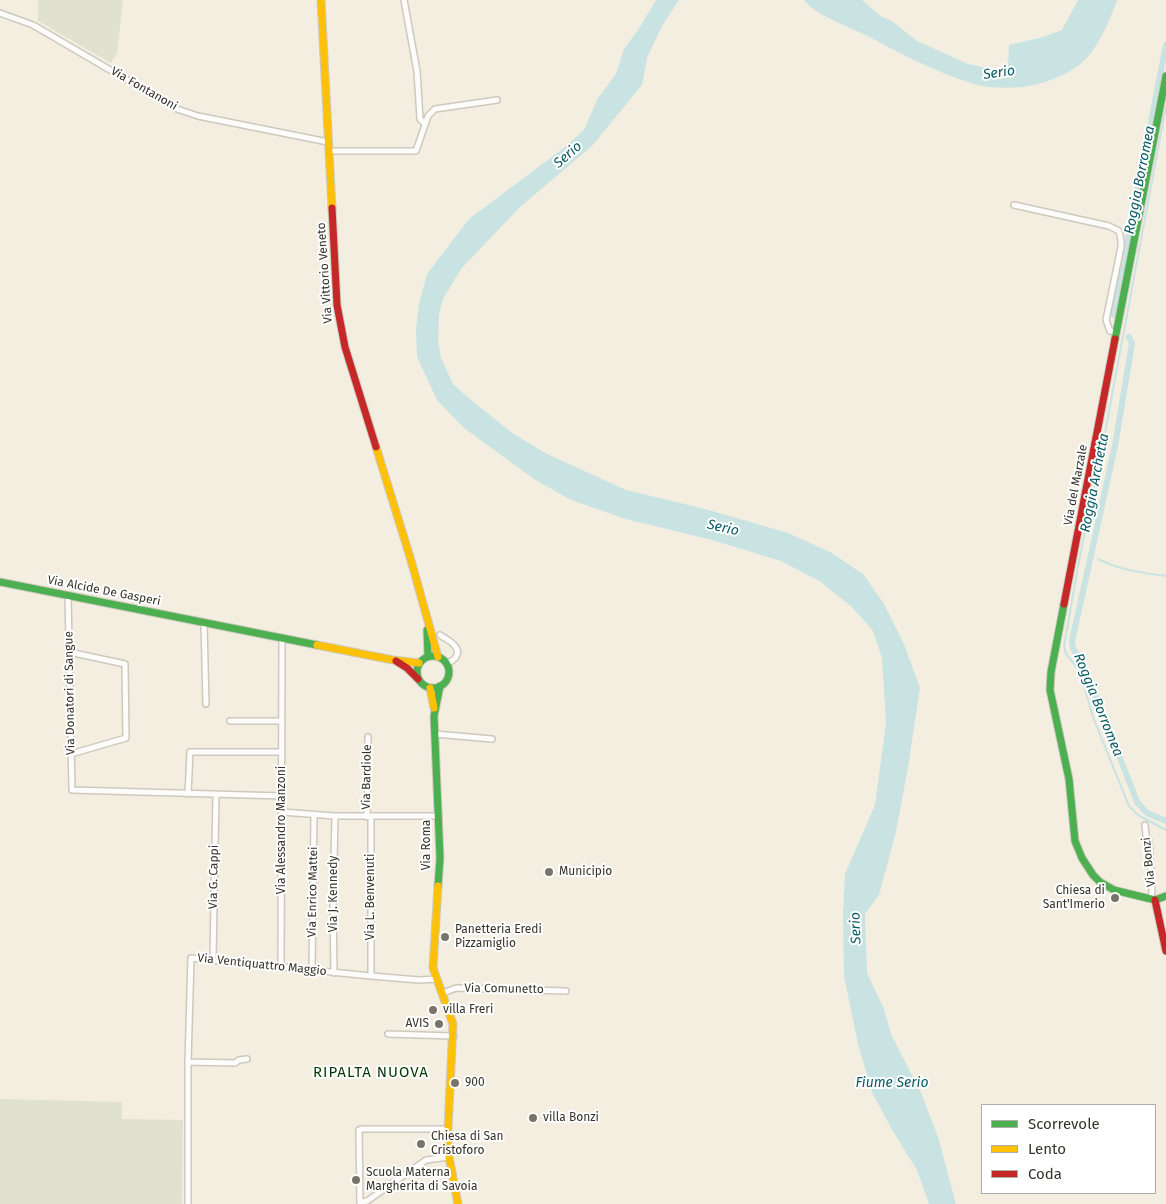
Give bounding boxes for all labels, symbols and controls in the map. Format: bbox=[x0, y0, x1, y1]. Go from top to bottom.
water label: Serio bbox=[982, 62, 1016, 84]
street label: Via Fontanoni bbox=[108, 64, 180, 114]
water label: Roggia Borromea bbox=[1121, 124, 1159, 236]
water label: Serio bbox=[550, 138, 586, 172]
street label: Via Vittorio Veneto bbox=[314, 222, 336, 324]
water label: Roggia Archetta bbox=[1077, 432, 1113, 534]
street label: Via del Marzale bbox=[1061, 443, 1091, 527]
water label: Serio bbox=[705, 516, 741, 540]
street label: Via Alcide De Gasperi bbox=[46, 573, 162, 609]
street label: Via Donatori di Sangue bbox=[62, 631, 78, 755]
water label: Roggia Borromea bbox=[1070, 651, 1126, 759]
street label: Via Bardiole bbox=[359, 744, 375, 810]
street label: Via Alessandro Manzoni bbox=[275, 766, 289, 894]
street label: Via Roma bbox=[420, 820, 434, 870]
street label: Via Bonzi bbox=[1139, 837, 1159, 887]
street label: Via G. Cappi bbox=[206, 845, 222, 909]
street label: Via Enrico Mattei bbox=[305, 846, 321, 938]
street label: Via L. Benvenuti bbox=[364, 854, 378, 940]
street label: Via J. Kennedy bbox=[327, 856, 341, 932]
place label: Municipio bbox=[559, 865, 612, 879]
marker: Municipio bbox=[543, 866, 555, 878]
place label: Chiesa di Sant'Imerio bbox=[1043, 884, 1105, 912]
marker: Chiesa di Sant'Imerio bbox=[1109, 892, 1121, 904]
water label: Serio bbox=[847, 912, 865, 944]
place label: Panetteria Eredi Pizzamiglio bbox=[455, 923, 542, 951]
marker: Panetteria Eredi Pizzamiglio bbox=[439, 931, 451, 943]
street label: Via Ventiquattro Maggio bbox=[197, 951, 327, 979]
street label: Via Comunetto bbox=[464, 981, 544, 997]
place label: villa Freri bbox=[443, 1003, 493, 1017]
marker: villa Freri bbox=[427, 1004, 439, 1016]
place label: AVIS bbox=[406, 1017, 429, 1031]
marker: AVIS bbox=[433, 1018, 445, 1030]
district label: RIPALTA NUOVA bbox=[311, 1064, 431, 1082]
water label: Fiume Serio bbox=[855, 1075, 929, 1091]
place label: 900 bbox=[465, 1076, 485, 1090]
marker: 900 bbox=[449, 1077, 461, 1089]
legend bbox=[981, 1104, 1156, 1194]
place label: villa Bonzi bbox=[543, 1111, 599, 1125]
marker: villa Bonzi bbox=[527, 1112, 539, 1124]
text: Scorrevole bbox=[1028, 1115, 1100, 1133]
place label: Chiesa di San Cristoforo bbox=[431, 1130, 504, 1158]
marker: Chiesa di San Cristoforo bbox=[415, 1138, 427, 1150]
text: Lento bbox=[1028, 1140, 1066, 1158]
text: Coda bbox=[1028, 1165, 1062, 1183]
place label: Scuola Materna Margherita di Savoia bbox=[366, 1166, 478, 1194]
marker: Scuola Materna Margherita di Savoia bbox=[350, 1174, 362, 1186]

